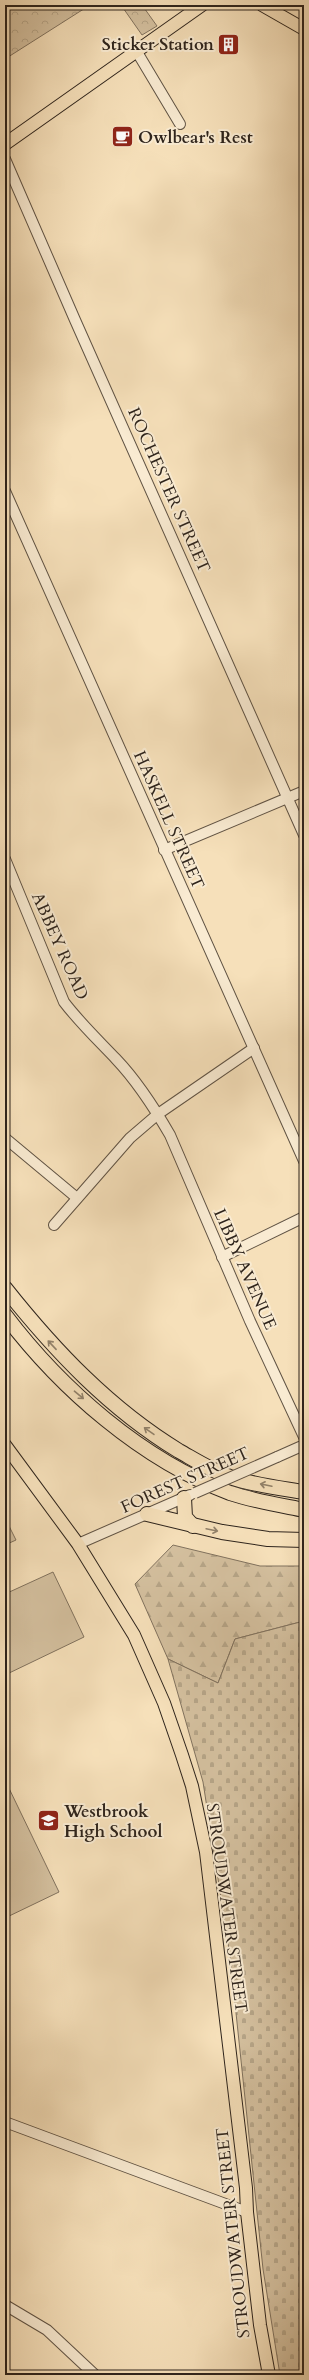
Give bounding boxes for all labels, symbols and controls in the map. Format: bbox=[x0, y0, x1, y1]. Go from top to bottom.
building icon: Sticker Station bbox=[216, 31, 242, 57]
place label: Sticker Station bbox=[102, 33, 214, 56]
cafe icon: Owlbear's Rest bbox=[109, 124, 135, 150]
place label: Owlbear's Rest bbox=[138, 126, 253, 149]
street label: ROCHESTER STREET bbox=[122, 404, 216, 576]
street label: HASKELL STREET bbox=[128, 747, 210, 893]
street label: ABBEY ROAD bbox=[26, 889, 94, 1004]
street label: LIBBY AVENUE bbox=[208, 1205, 282, 1333]
one-way arrow bbox=[48, 1340, 57, 1350]
one-way arrow bbox=[73, 1390, 84, 1399]
one-way arrow bbox=[144, 1427, 155, 1435]
street label: FOREST STREET bbox=[117, 1441, 253, 1519]
one-way arrow bbox=[259, 1481, 272, 1489]
one-way arrow bbox=[205, 1526, 218, 1534]
place label: Westbrook High School bbox=[63, 1800, 162, 1843]
street label: STROUDWATER STREET bbox=[201, 1802, 253, 2014]
school or university icon: Westbrook High School bbox=[35, 1808, 61, 1834]
street label: STROUDWATER STREET bbox=[211, 2127, 255, 2339]

